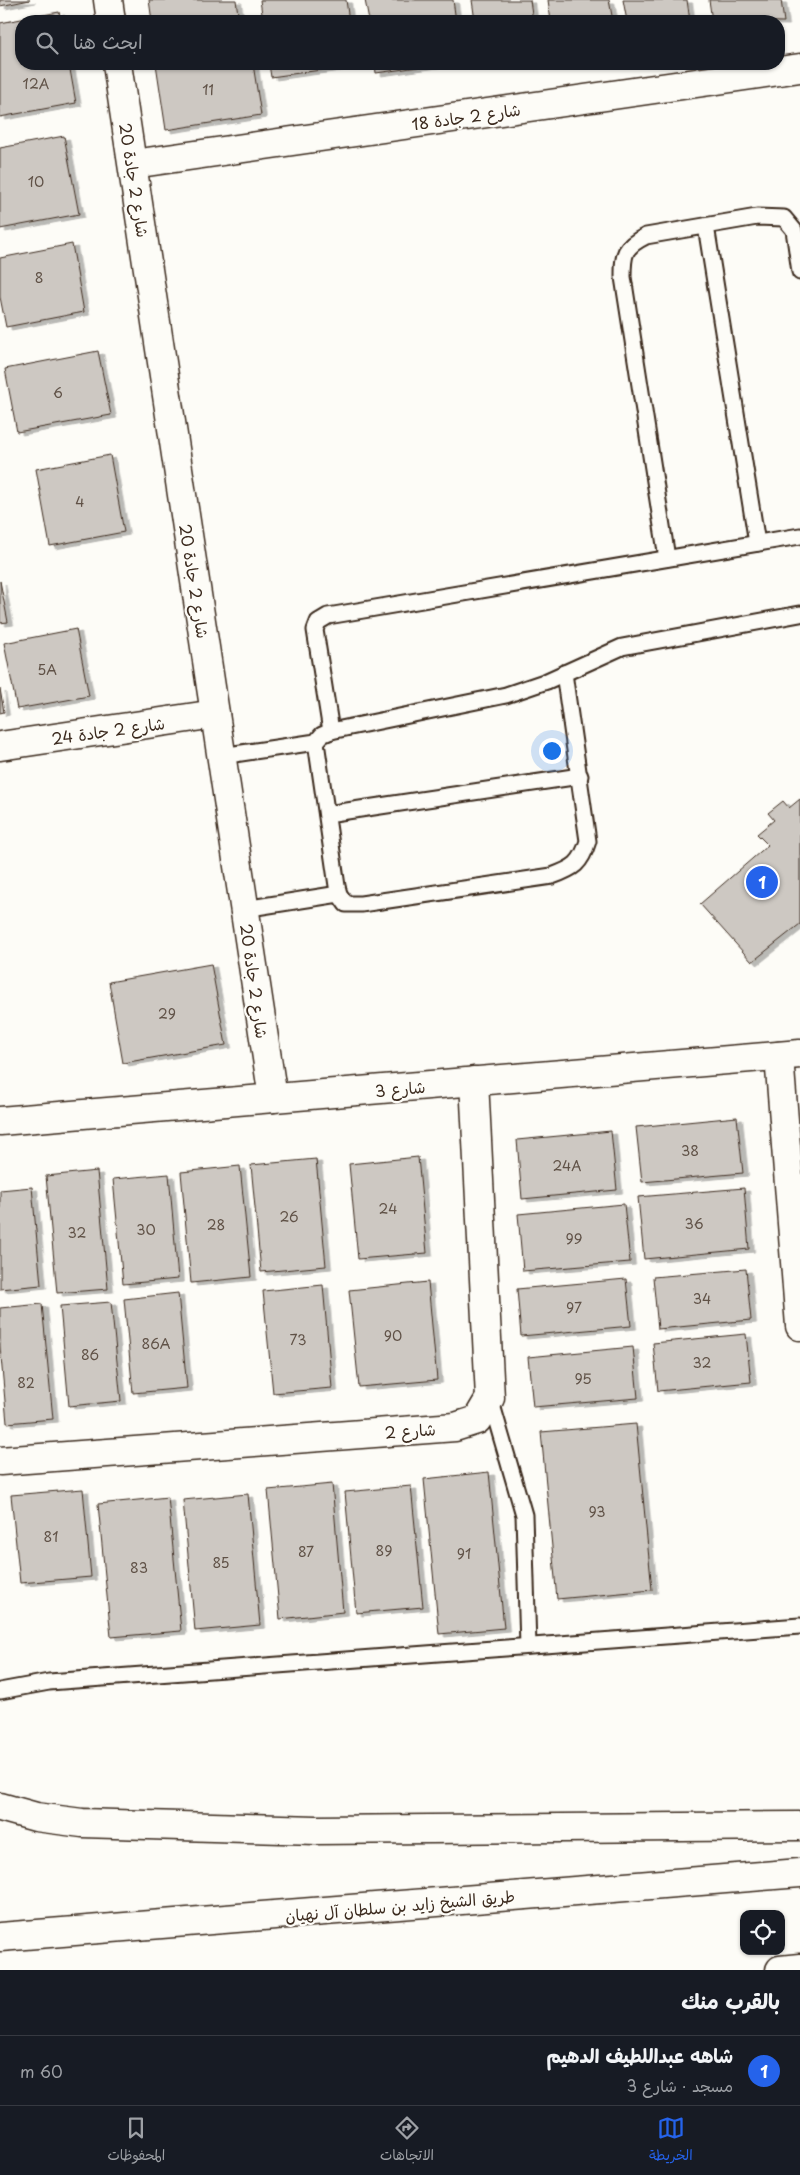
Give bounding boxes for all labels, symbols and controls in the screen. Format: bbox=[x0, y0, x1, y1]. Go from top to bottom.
search box bbox=[15, 15, 785, 70]
text: ابحث هنا bbox=[73, 27, 143, 55]
icon: search bbox=[33, 29, 61, 57]
house number: 12A bbox=[23, 73, 50, 94]
house number: 11 bbox=[202, 79, 214, 100]
street label: شارع 2 جادة 18 bbox=[410, 96, 522, 137]
street label: شارع 2 جادة 20 bbox=[113, 121, 156, 239]
house number: 10 bbox=[28, 171, 44, 192]
house number: 8 bbox=[35, 267, 43, 288]
house number: 6 bbox=[53, 382, 63, 403]
house number: 4 bbox=[75, 491, 85, 512]
street label: شارع 2 جادة 20 bbox=[173, 522, 216, 640]
house number: 5A bbox=[37, 659, 57, 680]
street label: شارع 2 جادة 24 bbox=[50, 710, 166, 751]
your location bbox=[539, 738, 565, 764]
pin: 1 bbox=[746, 863, 778, 901]
street label: شارع 2 جادة 20 bbox=[234, 922, 275, 1040]
house number: 29 bbox=[158, 1003, 176, 1024]
street label: شارع 3 bbox=[374, 1074, 426, 1103]
house number: 38 bbox=[681, 1140, 699, 1161]
house number: 24A bbox=[553, 1155, 581, 1176]
house number: 24 bbox=[379, 1198, 397, 1219]
house number: 26 bbox=[279, 1206, 299, 1227]
house number: 36 bbox=[684, 1213, 704, 1234]
house number: 28 bbox=[207, 1214, 225, 1235]
house number: 30 bbox=[136, 1219, 156, 1240]
house number: 32 bbox=[68, 1222, 86, 1243]
house number: 99 bbox=[565, 1228, 583, 1249]
house number: 34 bbox=[693, 1288, 711, 1309]
house number: 97 bbox=[566, 1297, 582, 1318]
house number: 90 bbox=[384, 1325, 402, 1346]
house number: 73 bbox=[290, 1329, 306, 1350]
house number: 86A bbox=[142, 1333, 171, 1354]
house number: 86 bbox=[81, 1344, 99, 1365]
house number: 32 bbox=[693, 1352, 711, 1373]
house number: 95 bbox=[574, 1368, 592, 1389]
house number: 82 bbox=[17, 1372, 35, 1393]
street label: شارع 2 bbox=[384, 1416, 436, 1445]
house number: 93 bbox=[588, 1501, 606, 1522]
house number: 81 bbox=[44, 1526, 58, 1547]
house number: 89 bbox=[376, 1540, 392, 1561]
house number: 87 bbox=[298, 1541, 314, 1562]
house number: 91 bbox=[457, 1543, 471, 1564]
house number: 85 bbox=[212, 1552, 230, 1573]
house number: 83 bbox=[130, 1557, 148, 1578]
street label: طريق الشيخ زايد بن سلطان آل نهيان bbox=[284, 1883, 516, 1927]
map controls bbox=[740, 1910, 785, 1955]
button: locate bbox=[740, 1910, 785, 1955]
text: بالقرب منك bbox=[681, 1984, 780, 2016]
text: شاهه عبداللطيف الدهيم bbox=[546, 2041, 733, 2069]
text: 60 m bbox=[20, 2059, 63, 2083]
text: 1 bbox=[760, 2059, 768, 2083]
text: مسجد · شارع 3 bbox=[627, 2073, 733, 2097]
tab: المحفوظات bbox=[107, 2114, 165, 2168]
tab: الاتجاهات bbox=[380, 2114, 434, 2168]
tab: الخريطة bbox=[649, 2114, 693, 2168]

